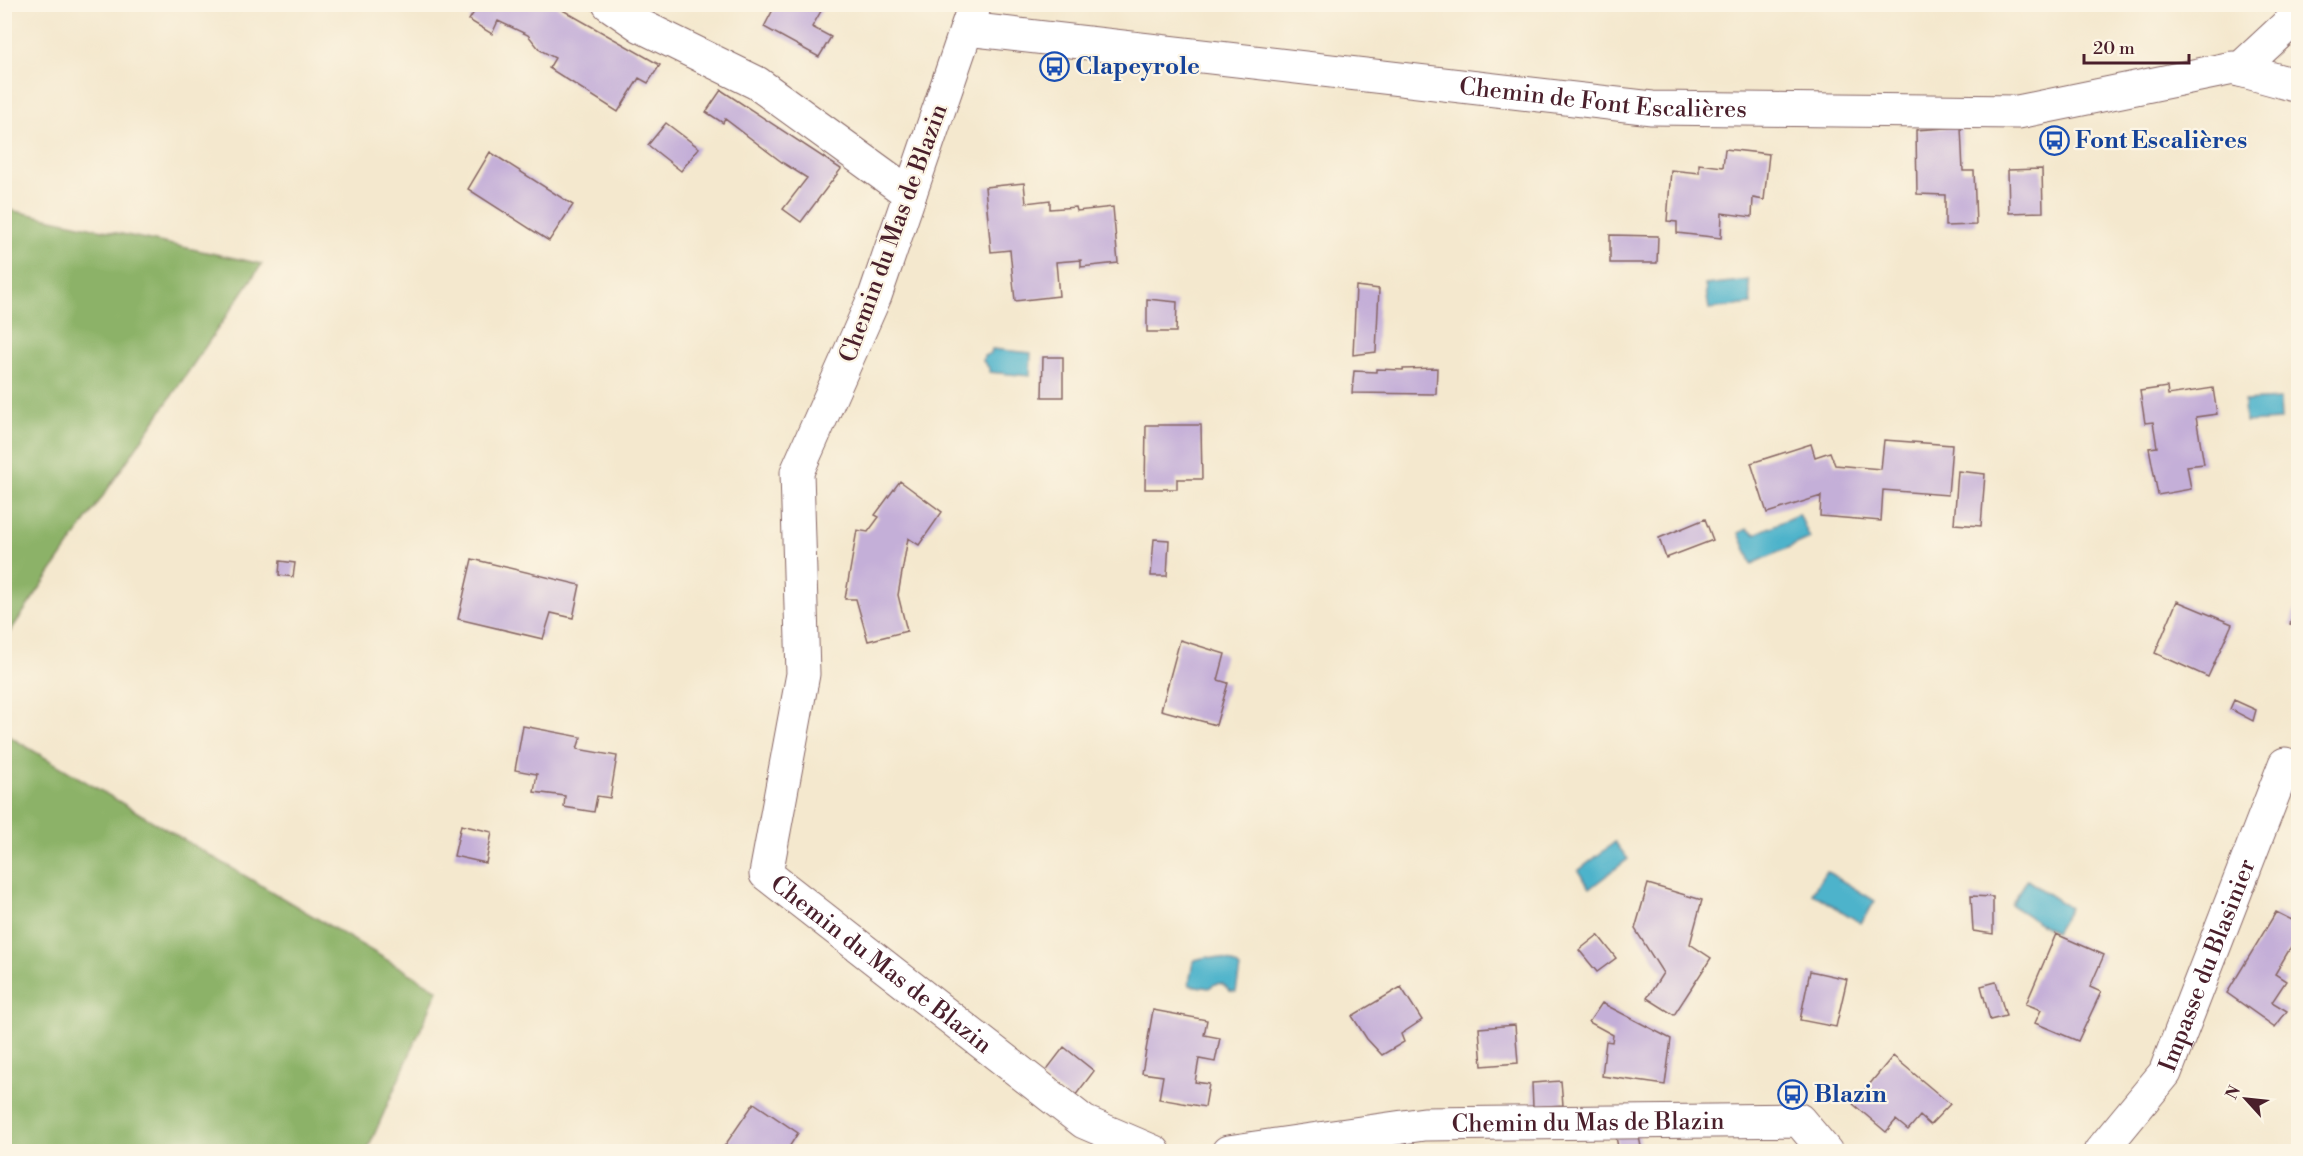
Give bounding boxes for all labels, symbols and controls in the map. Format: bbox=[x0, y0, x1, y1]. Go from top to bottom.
scale bar bbox=[2084, 27, 2189, 65]
text: 20 m bbox=[2093, 37, 2135, 60]
bus stop icon: Clapeyrole bbox=[1038, 50, 1070, 82]
place label: Clapeyrole bbox=[1075, 52, 1200, 82]
street label: Chemin de Font Escalières bbox=[1458, 72, 1747, 125]
street label: Chemin du Mas de Blazin bbox=[833, 100, 955, 367]
bus stop icon: Font Escalières bbox=[2038, 124, 2070, 156]
place label: Font Escalières bbox=[2075, 126, 2247, 156]
street label: Impasse du Blasinier bbox=[2153, 855, 2263, 1076]
street label: Chemin du Mas de Blazin bbox=[764, 869, 998, 1061]
north arrow bbox=[2216, 1069, 2276, 1129]
bus stop icon: Blazin bbox=[1777, 1078, 1809, 1110]
place label: Blazin bbox=[1814, 1080, 1887, 1110]
text: N bbox=[2222, 1082, 2245, 1103]
street label: Chemin du Mas de Blazin bbox=[1451, 1107, 1725, 1140]

